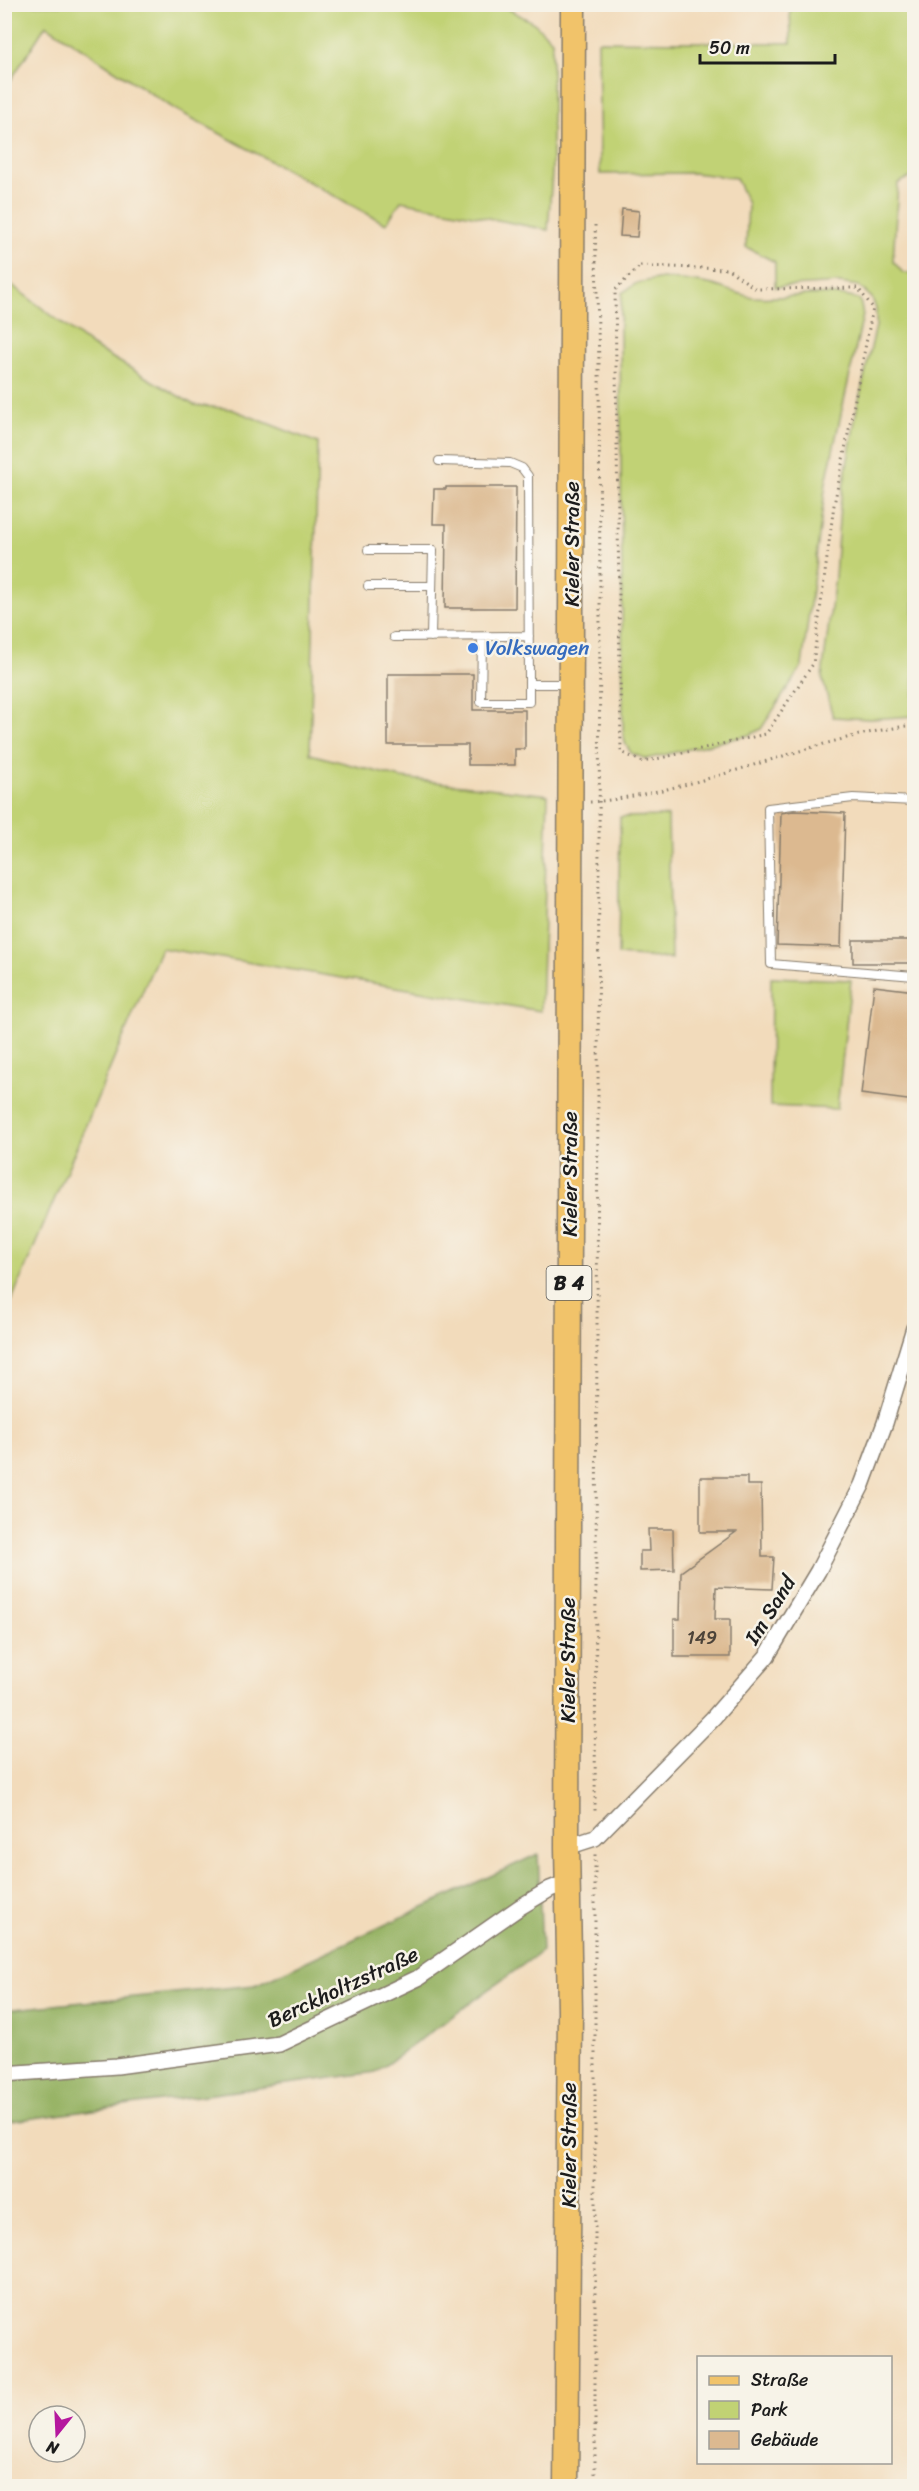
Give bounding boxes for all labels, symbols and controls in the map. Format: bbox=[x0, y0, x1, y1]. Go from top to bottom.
scale bar bbox=[700, 27, 835, 65]
text: 50 m bbox=[709, 32, 750, 64]
street label: Kieler Straße bbox=[553, 481, 591, 607]
place label: Volkswagen bbox=[485, 629, 589, 667]
marker: Volkswagen bbox=[466, 641, 480, 655]
street label: Kieler Straße bbox=[551, 1111, 589, 1237]
road number: B 4 bbox=[546, 1266, 592, 1300]
street label: Im Sand bbox=[733, 1566, 807, 1653]
street label: Kieler Straße bbox=[549, 1597, 587, 1723]
house number: 149 bbox=[687, 1622, 717, 1654]
street label: Berckholtzstraße bbox=[261, 1935, 425, 2039]
street label: Kieler Straße bbox=[550, 2082, 588, 2208]
legend bbox=[697, 2356, 892, 2464]
text: Straße bbox=[751, 2364, 808, 2396]
text: Park bbox=[751, 2394, 788, 2426]
north arrow bbox=[27, 2404, 87, 2464]
text: Gebäude bbox=[751, 2424, 819, 2456]
text: N bbox=[42, 2432, 63, 2464]

